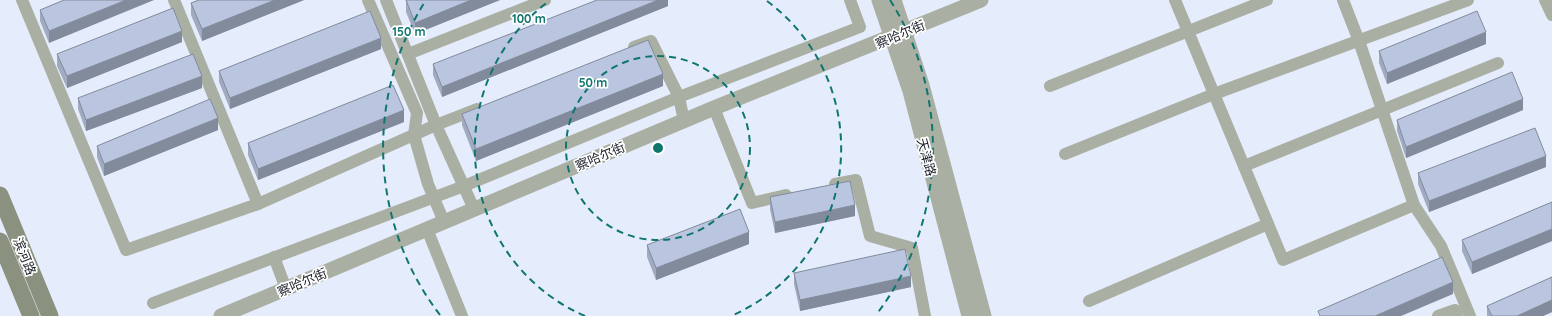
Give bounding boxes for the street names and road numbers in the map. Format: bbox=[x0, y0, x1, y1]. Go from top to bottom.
street label: 察哈尔街 bbox=[873, 16, 927, 52]
street label: 天津路 bbox=[914, 136, 940, 178]
street label: 察哈尔街 bbox=[573, 138, 627, 174]
street label: 滨河路 bbox=[10, 235, 40, 277]
street label: 察哈尔街 bbox=[275, 264, 329, 300]

